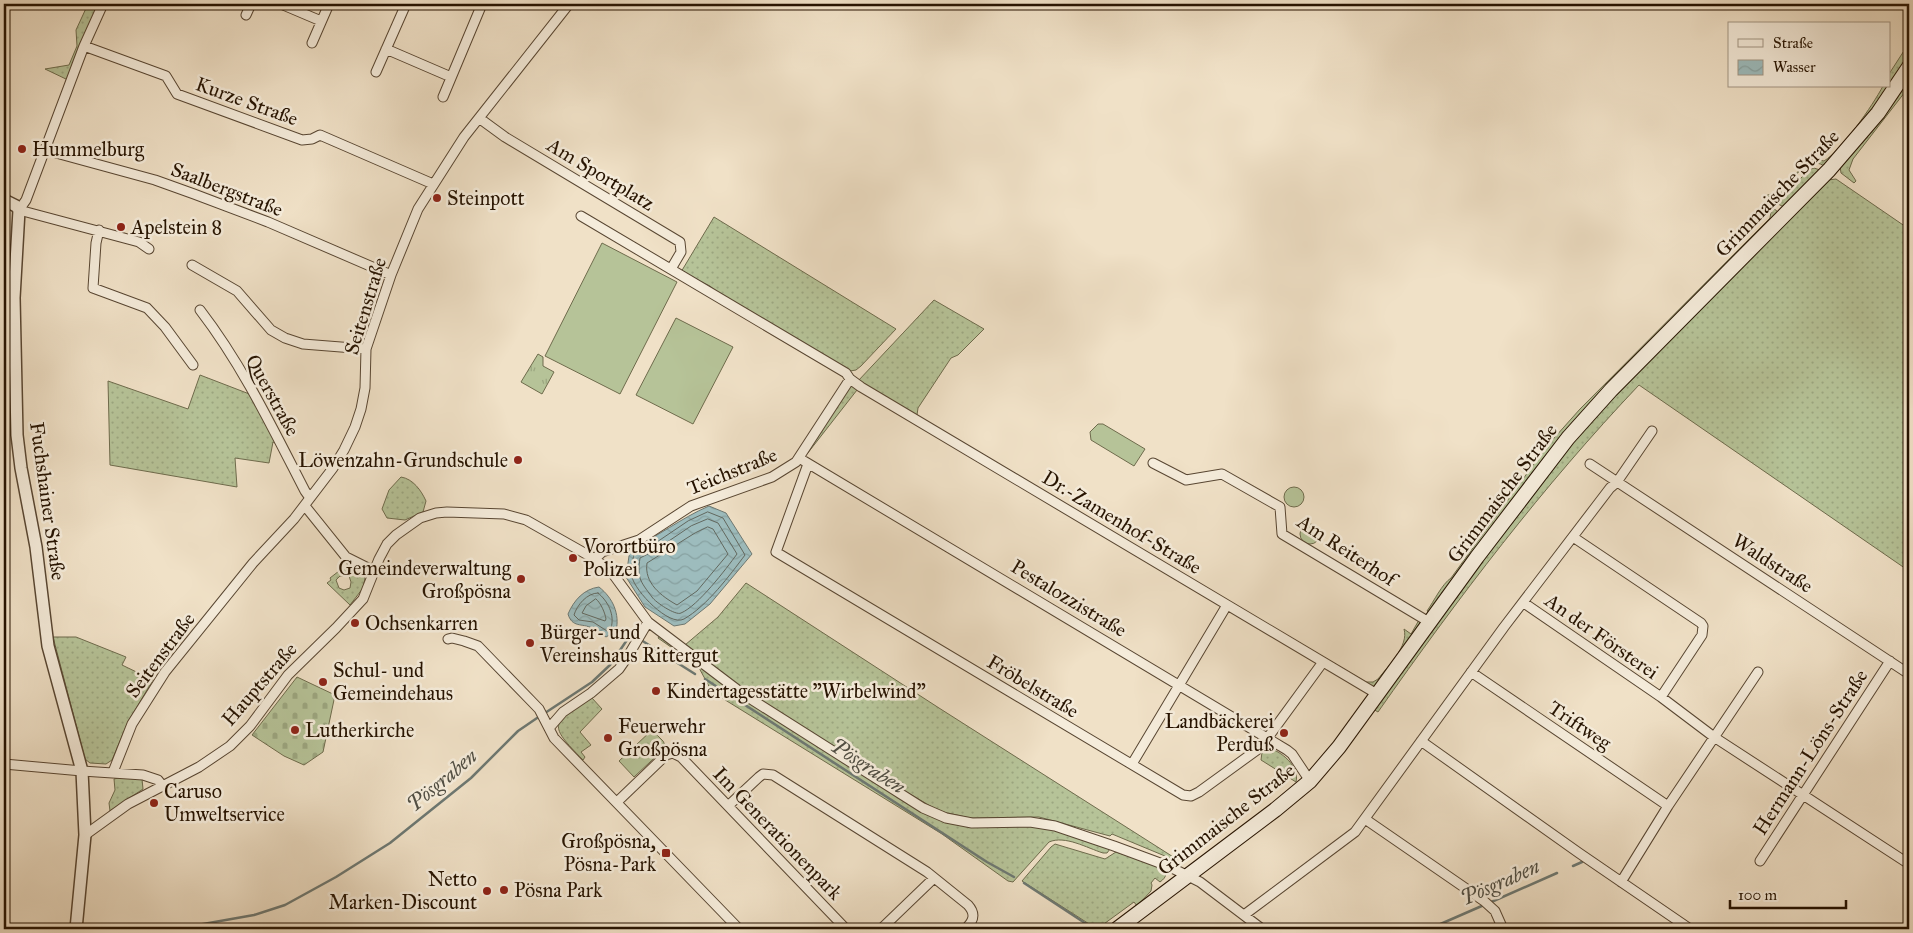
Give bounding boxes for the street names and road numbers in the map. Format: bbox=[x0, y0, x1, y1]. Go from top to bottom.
street label: Kurze Straße bbox=[193, 71, 301, 131]
street label: Grimmaische Straße bbox=[1710, 124, 1844, 262]
street label: Am Sportplatz bbox=[542, 132, 659, 215]
street label: Saalbergstraße bbox=[167, 157, 286, 222]
street label: Seitenstraße bbox=[339, 254, 391, 358]
street label: Querstraße bbox=[241, 350, 305, 440]
street label: Grimmaische Straße bbox=[1442, 419, 1562, 567]
street label: Fuchshainer Straße bbox=[25, 420, 71, 582]
street label: Teichstraße bbox=[684, 442, 780, 500]
street label: Dr.-Zamenhof-Straße bbox=[1038, 465, 1206, 579]
street label: Am Reiterhof bbox=[1292, 509, 1404, 593]
street label: Waldstraße bbox=[1728, 528, 1818, 598]
street label: Pestalozzistraße bbox=[1007, 554, 1131, 642]
street label: An der Försterei bbox=[1540, 587, 1664, 684]
street label: Seitenstraße bbox=[120, 608, 200, 702]
street label: Hauptstraße bbox=[216, 637, 302, 731]
street label: Fröbelstraße bbox=[983, 649, 1083, 723]
street label: Hermann-Löns-Straße bbox=[1747, 665, 1873, 839]
street label: Triftweg bbox=[1543, 695, 1617, 756]
street label: Grimmaische Straße bbox=[1152, 758, 1300, 880]
street label: Im Generationenpark bbox=[708, 762, 848, 905]

